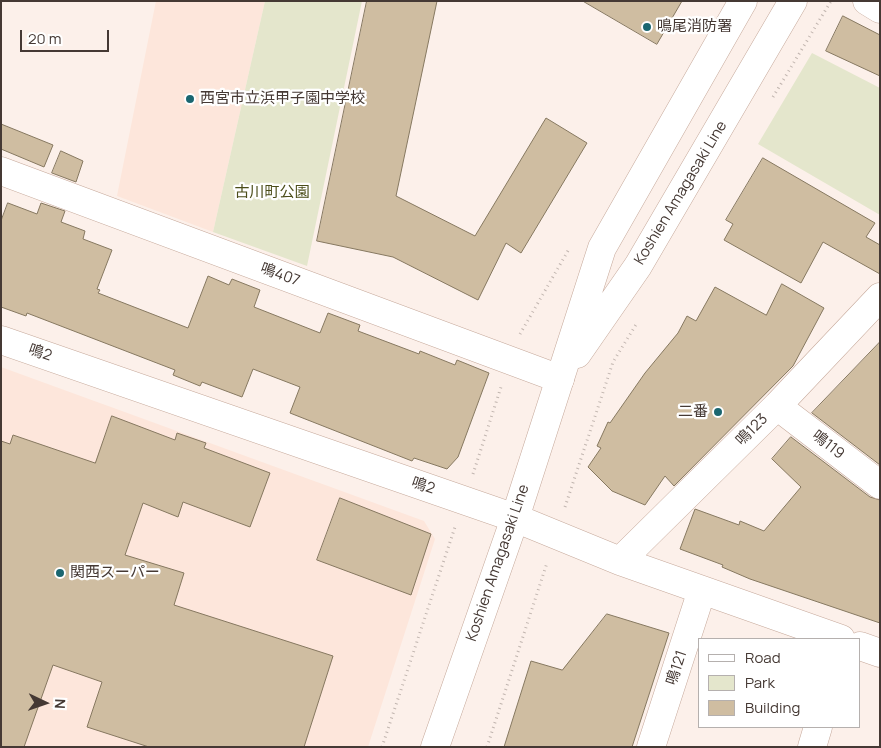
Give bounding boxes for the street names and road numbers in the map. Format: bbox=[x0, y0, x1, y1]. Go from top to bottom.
street label: Koshien Amagasaki Line bbox=[631, 118, 731, 268]
street label: 鳴407 bbox=[258, 260, 302, 290]
street label: 鳴2 bbox=[26, 341, 54, 365]
street label: 鳴123 bbox=[732, 410, 772, 450]
street label: 鳴119 bbox=[808, 427, 848, 463]
street label: 鳴2 bbox=[409, 474, 437, 498]
street label: Koshien Amagasaki Line bbox=[463, 482, 533, 644]
street label: 鳴121 bbox=[663, 648, 691, 688]

